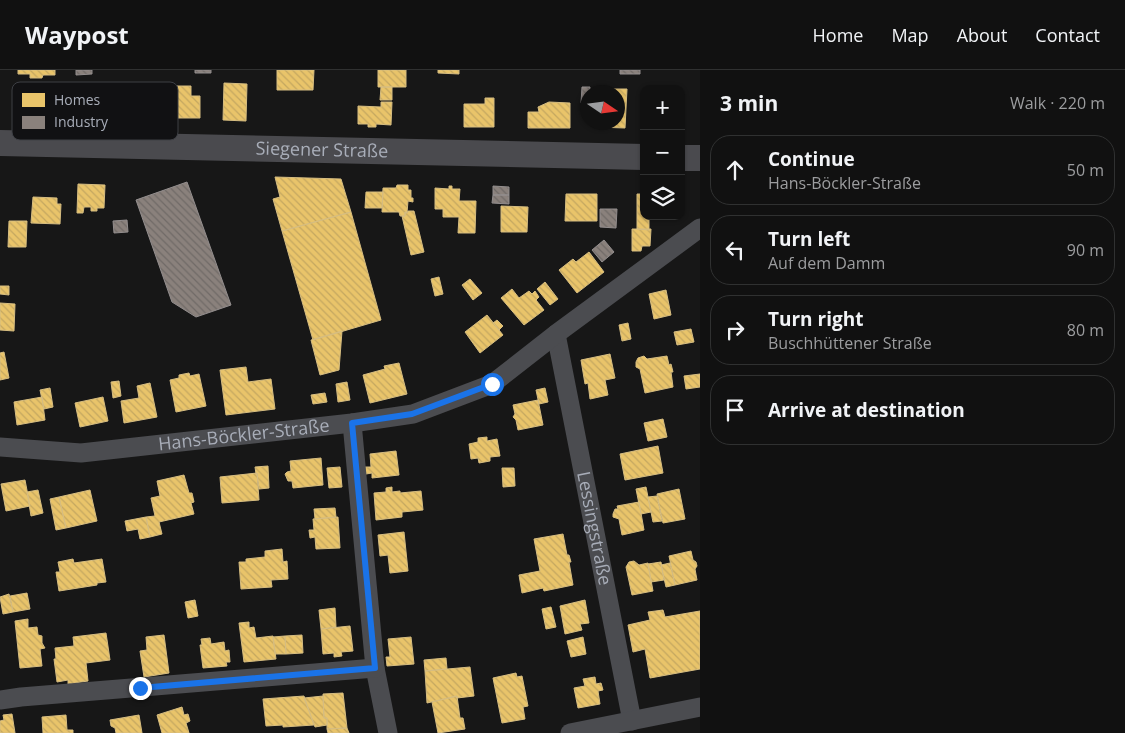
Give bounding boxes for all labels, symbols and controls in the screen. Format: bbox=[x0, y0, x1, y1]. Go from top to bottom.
text: Waypost bbox=[25, 18, 129, 51]
text: Home bbox=[813, 23, 863, 47]
text: Map bbox=[891, 23, 929, 47]
text: About bbox=[957, 23, 1007, 47]
text: Contact bbox=[1035, 23, 1100, 47]
legend bbox=[12, 82, 178, 140]
north arrow bbox=[580, 85, 625, 130]
map controls bbox=[640, 85, 685, 220]
button: + bbox=[640, 85, 685, 130]
text: 3 min bbox=[720, 89, 778, 117]
text: Homes bbox=[54, 90, 101, 109]
text: Walk · 220 m bbox=[1010, 92, 1105, 114]
text: Industry bbox=[54, 112, 109, 131]
button: − bbox=[640, 130, 685, 175]
street label: Siegener Straße bbox=[255, 136, 389, 162]
text: Continue bbox=[768, 146, 855, 172]
icon: ahead bbox=[721, 156, 749, 184]
text: 50 m bbox=[1067, 159, 1104, 181]
text: Hans-Böckler-Straße bbox=[768, 172, 921, 194]
button: layers bbox=[640, 175, 685, 220]
text: Turn left bbox=[768, 226, 850, 252]
icon: left bbox=[721, 236, 749, 264]
text: 90 m bbox=[1067, 239, 1104, 261]
text: Auf dem Damm bbox=[768, 252, 885, 274]
text: Turn right bbox=[768, 306, 863, 332]
icon: right bbox=[721, 316, 749, 344]
text: 80 m bbox=[1067, 319, 1104, 341]
text: Buschhüttener Straße bbox=[768, 332, 932, 354]
route start bbox=[481, 373, 504, 396]
icon: arrive bbox=[721, 396, 749, 424]
text: Arrive at destination bbox=[768, 397, 965, 423]
street label: Hans-Böckler-Straße bbox=[157, 413, 331, 455]
street label: Lessingstraße bbox=[572, 469, 618, 587]
route end bbox=[129, 677, 152, 700]

